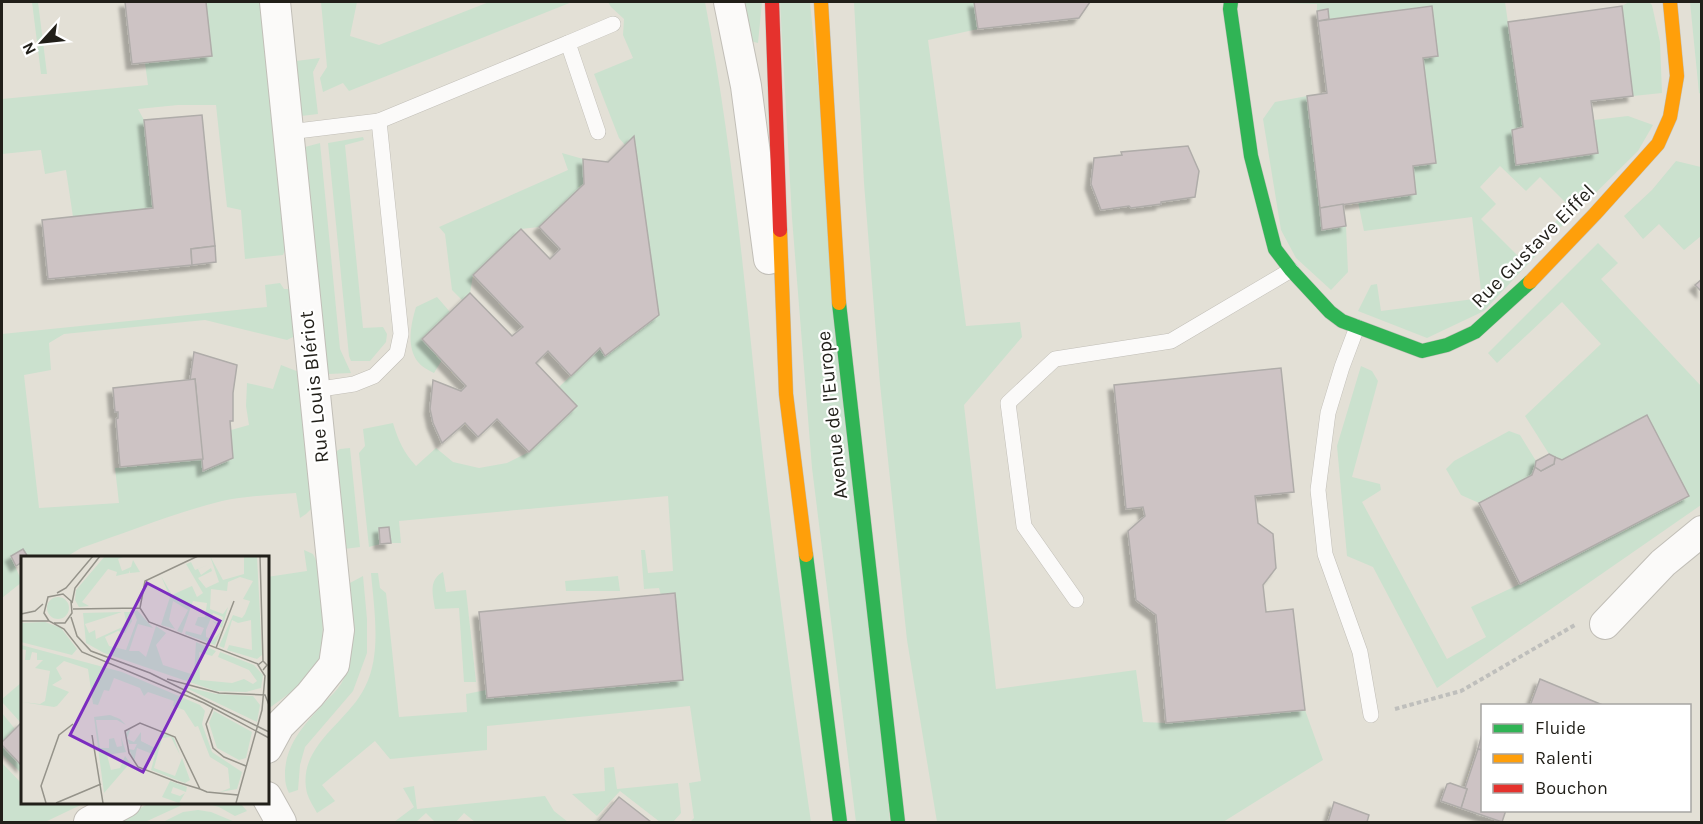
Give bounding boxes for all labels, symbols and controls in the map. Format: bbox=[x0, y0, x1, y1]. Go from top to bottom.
north arrow bbox=[12, 12, 72, 72]
text: N bbox=[18, 39, 40, 58]
street label: Rue Gustave Eiffel bbox=[1466, 179, 1600, 313]
street label: Rue Louis Blériot bbox=[295, 309, 333, 464]
street label: Avenue de l'Europe bbox=[812, 330, 852, 500]
inset map bbox=[21, 556, 268, 803]
legend bbox=[1481, 704, 1691, 812]
text: Fluide bbox=[1535, 717, 1586, 739]
text: Ralenti bbox=[1535, 747, 1593, 769]
text: Bouchon bbox=[1535, 777, 1608, 799]

